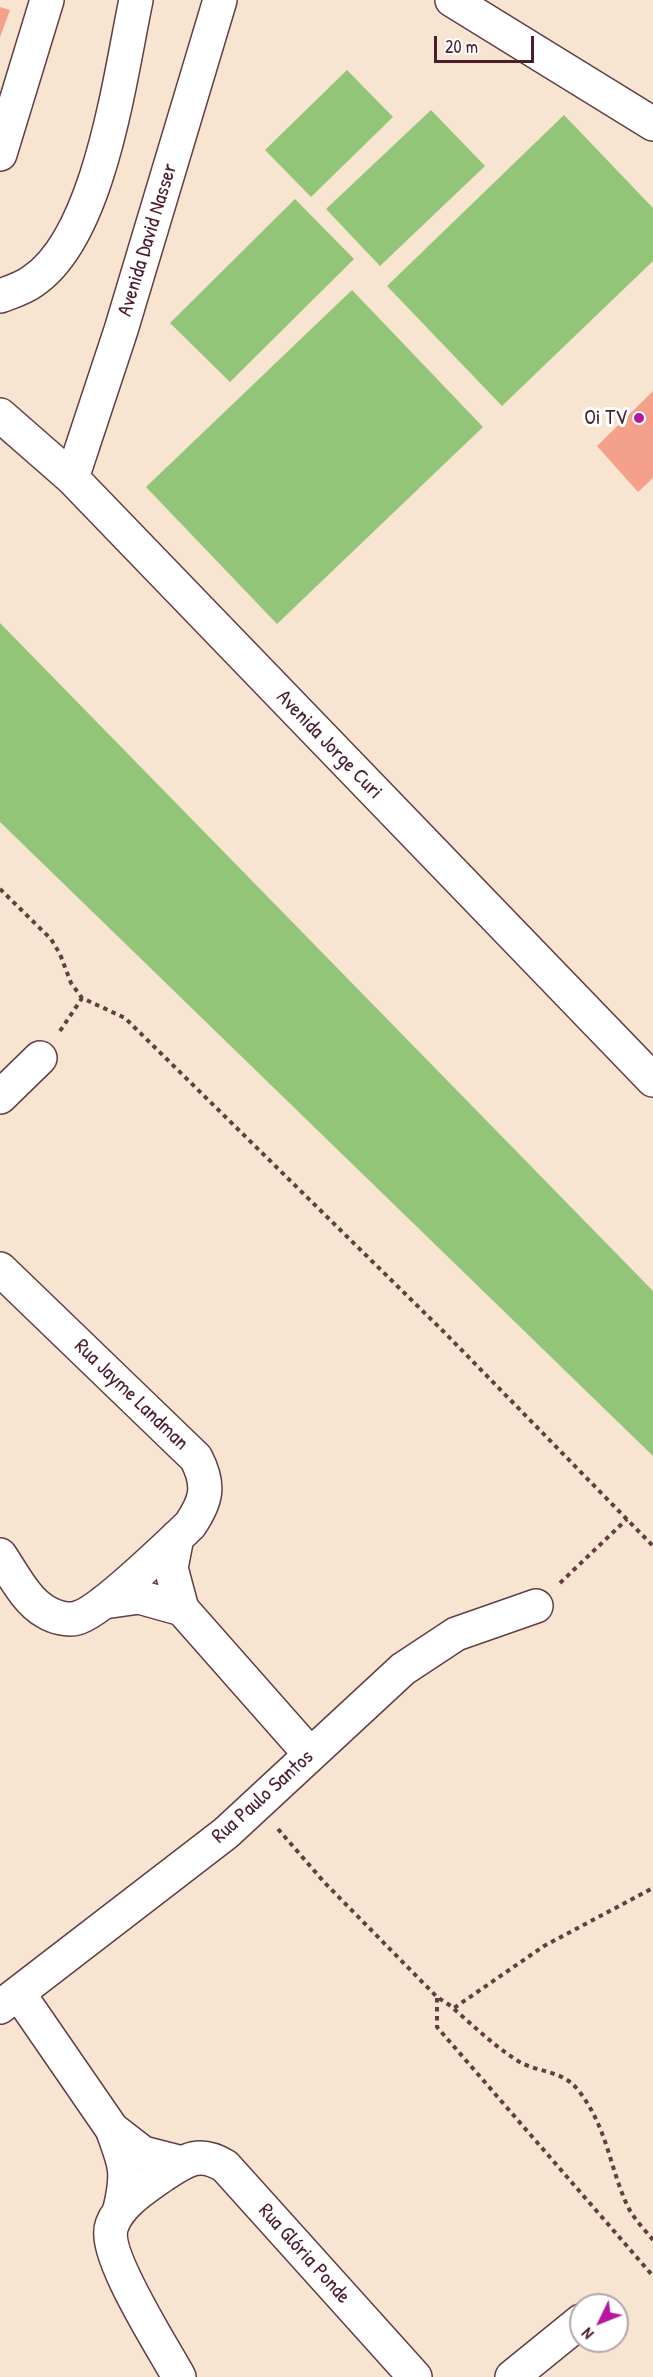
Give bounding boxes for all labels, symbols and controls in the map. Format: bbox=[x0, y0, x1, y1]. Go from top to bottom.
scale bar bbox=[437, 24, 538, 62]
text: 20 m bbox=[445, 34, 478, 59]
street label: Avenida David Nasser bbox=[113, 160, 183, 320]
place label: Oi TV bbox=[584, 405, 627, 431]
marker: Oi TV bbox=[632, 411, 646, 425]
street label: Avenida Jorge Curi bbox=[271, 685, 387, 805]
street label: Rua Jayme Landman bbox=[69, 1334, 193, 1456]
street label: Rua Paulo Santos bbox=[207, 1745, 319, 1849]
street label: Rua Glória Ponde bbox=[253, 2199, 355, 2309]
north arrow bbox=[569, 2293, 629, 2353]
text: N bbox=[576, 2323, 598, 2345]

